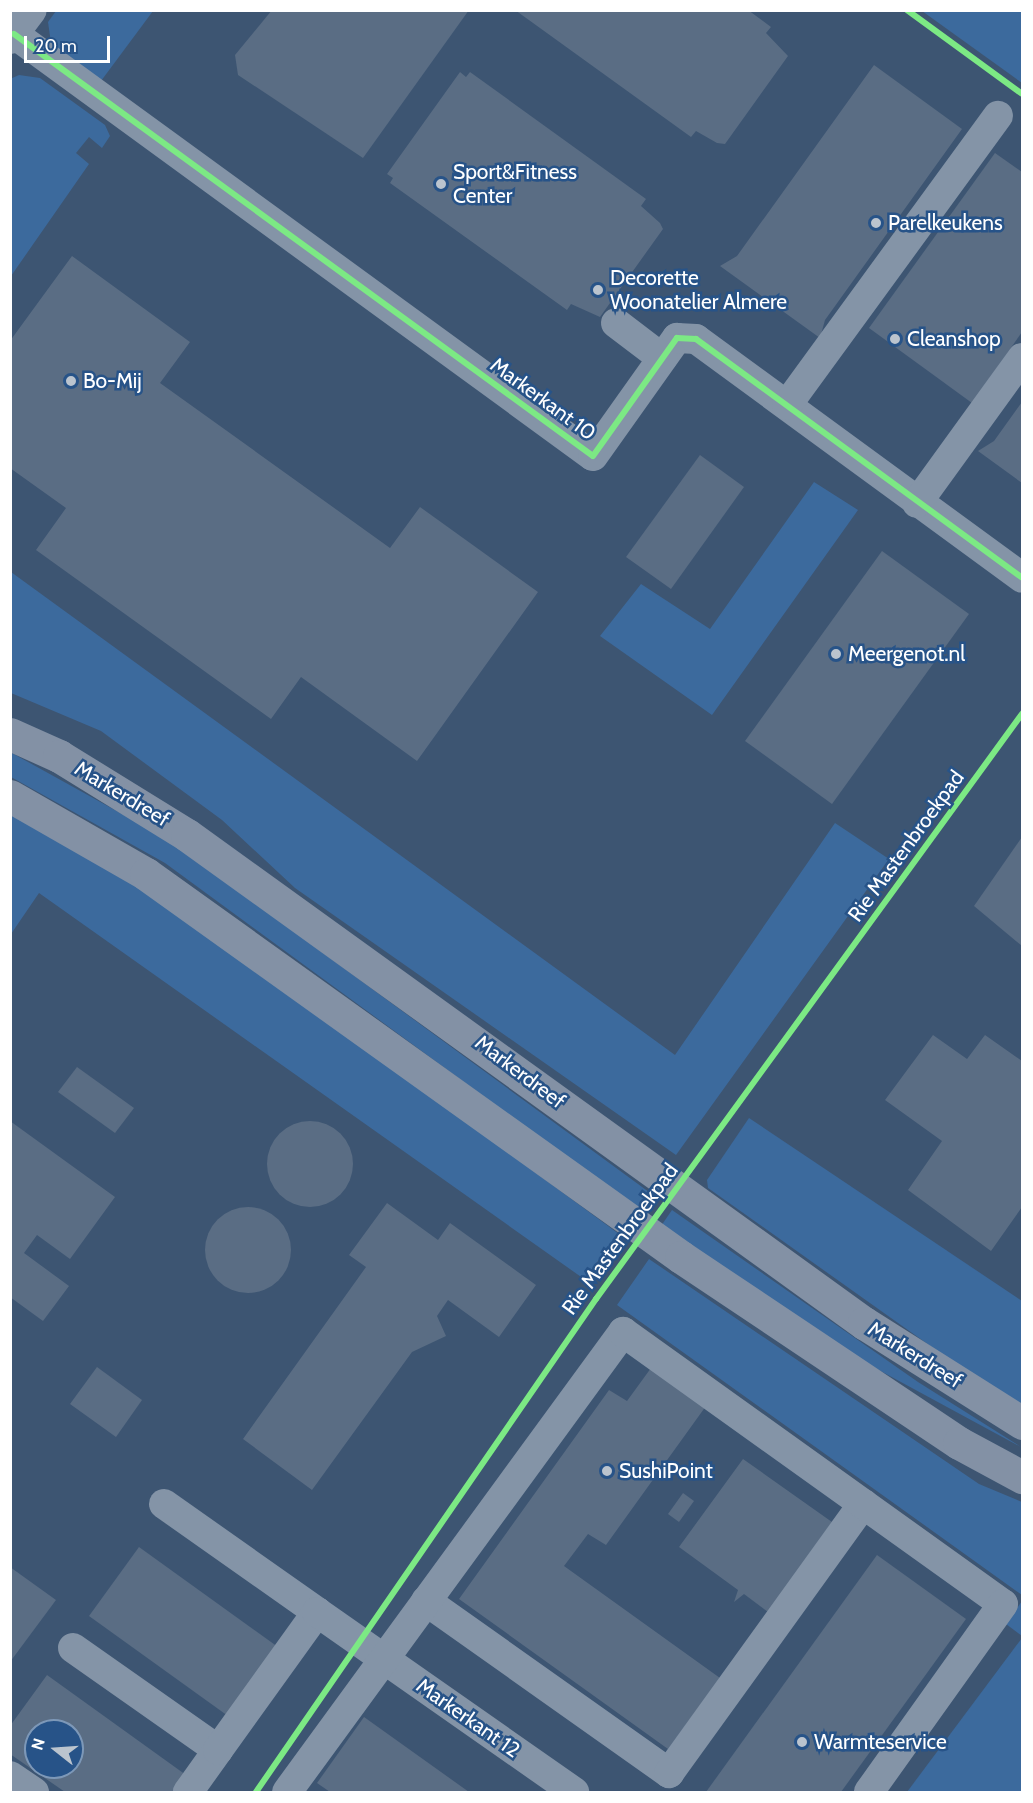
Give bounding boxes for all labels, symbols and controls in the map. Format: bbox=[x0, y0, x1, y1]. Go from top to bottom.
scale bar bbox=[27, 24, 112, 62]
text: 20 m bbox=[35, 35, 77, 57]
place label: Sport&Fitness Center bbox=[453, 159, 577, 209]
marker: Sport&Fitness Center bbox=[434, 177, 448, 191]
place label: Parelkeukens bbox=[888, 210, 1003, 236]
marker: Parelkeukens bbox=[869, 216, 883, 230]
place label: Decorette Woonatelier Almere bbox=[610, 265, 787, 315]
marker: Decorette Woonatelier Almere bbox=[591, 283, 605, 297]
place label: Cleanshop bbox=[907, 326, 1001, 352]
marker: Cleanshop bbox=[888, 332, 902, 346]
street label: Markerkant 10 bbox=[485, 352, 601, 446]
place label: Bo-Mij bbox=[83, 368, 142, 394]
marker: Bo-Mij bbox=[64, 374, 78, 388]
place label: Meergenot.nl bbox=[848, 641, 965, 667]
marker: Meergenot.nl bbox=[829, 647, 843, 661]
street label: Markerdreef bbox=[70, 756, 174, 832]
street label: Rie Mastenbroekpad bbox=[843, 765, 969, 927]
street label: Markerdreef bbox=[470, 1030, 570, 1114]
street label: Rie Mastenbroekpad bbox=[557, 1158, 683, 1320]
street label: Markerdreef bbox=[863, 1316, 967, 1394]
place label: SushiPoint bbox=[619, 1458, 713, 1484]
marker: SushiPoint bbox=[600, 1464, 614, 1478]
street label: Markerkant 12 bbox=[411, 1673, 525, 1763]
north arrow bbox=[24, 1719, 84, 1779]
place label: Warmteservice bbox=[814, 1729, 947, 1755]
marker: Warmteservice bbox=[795, 1735, 809, 1749]
text: N bbox=[27, 1736, 49, 1752]

